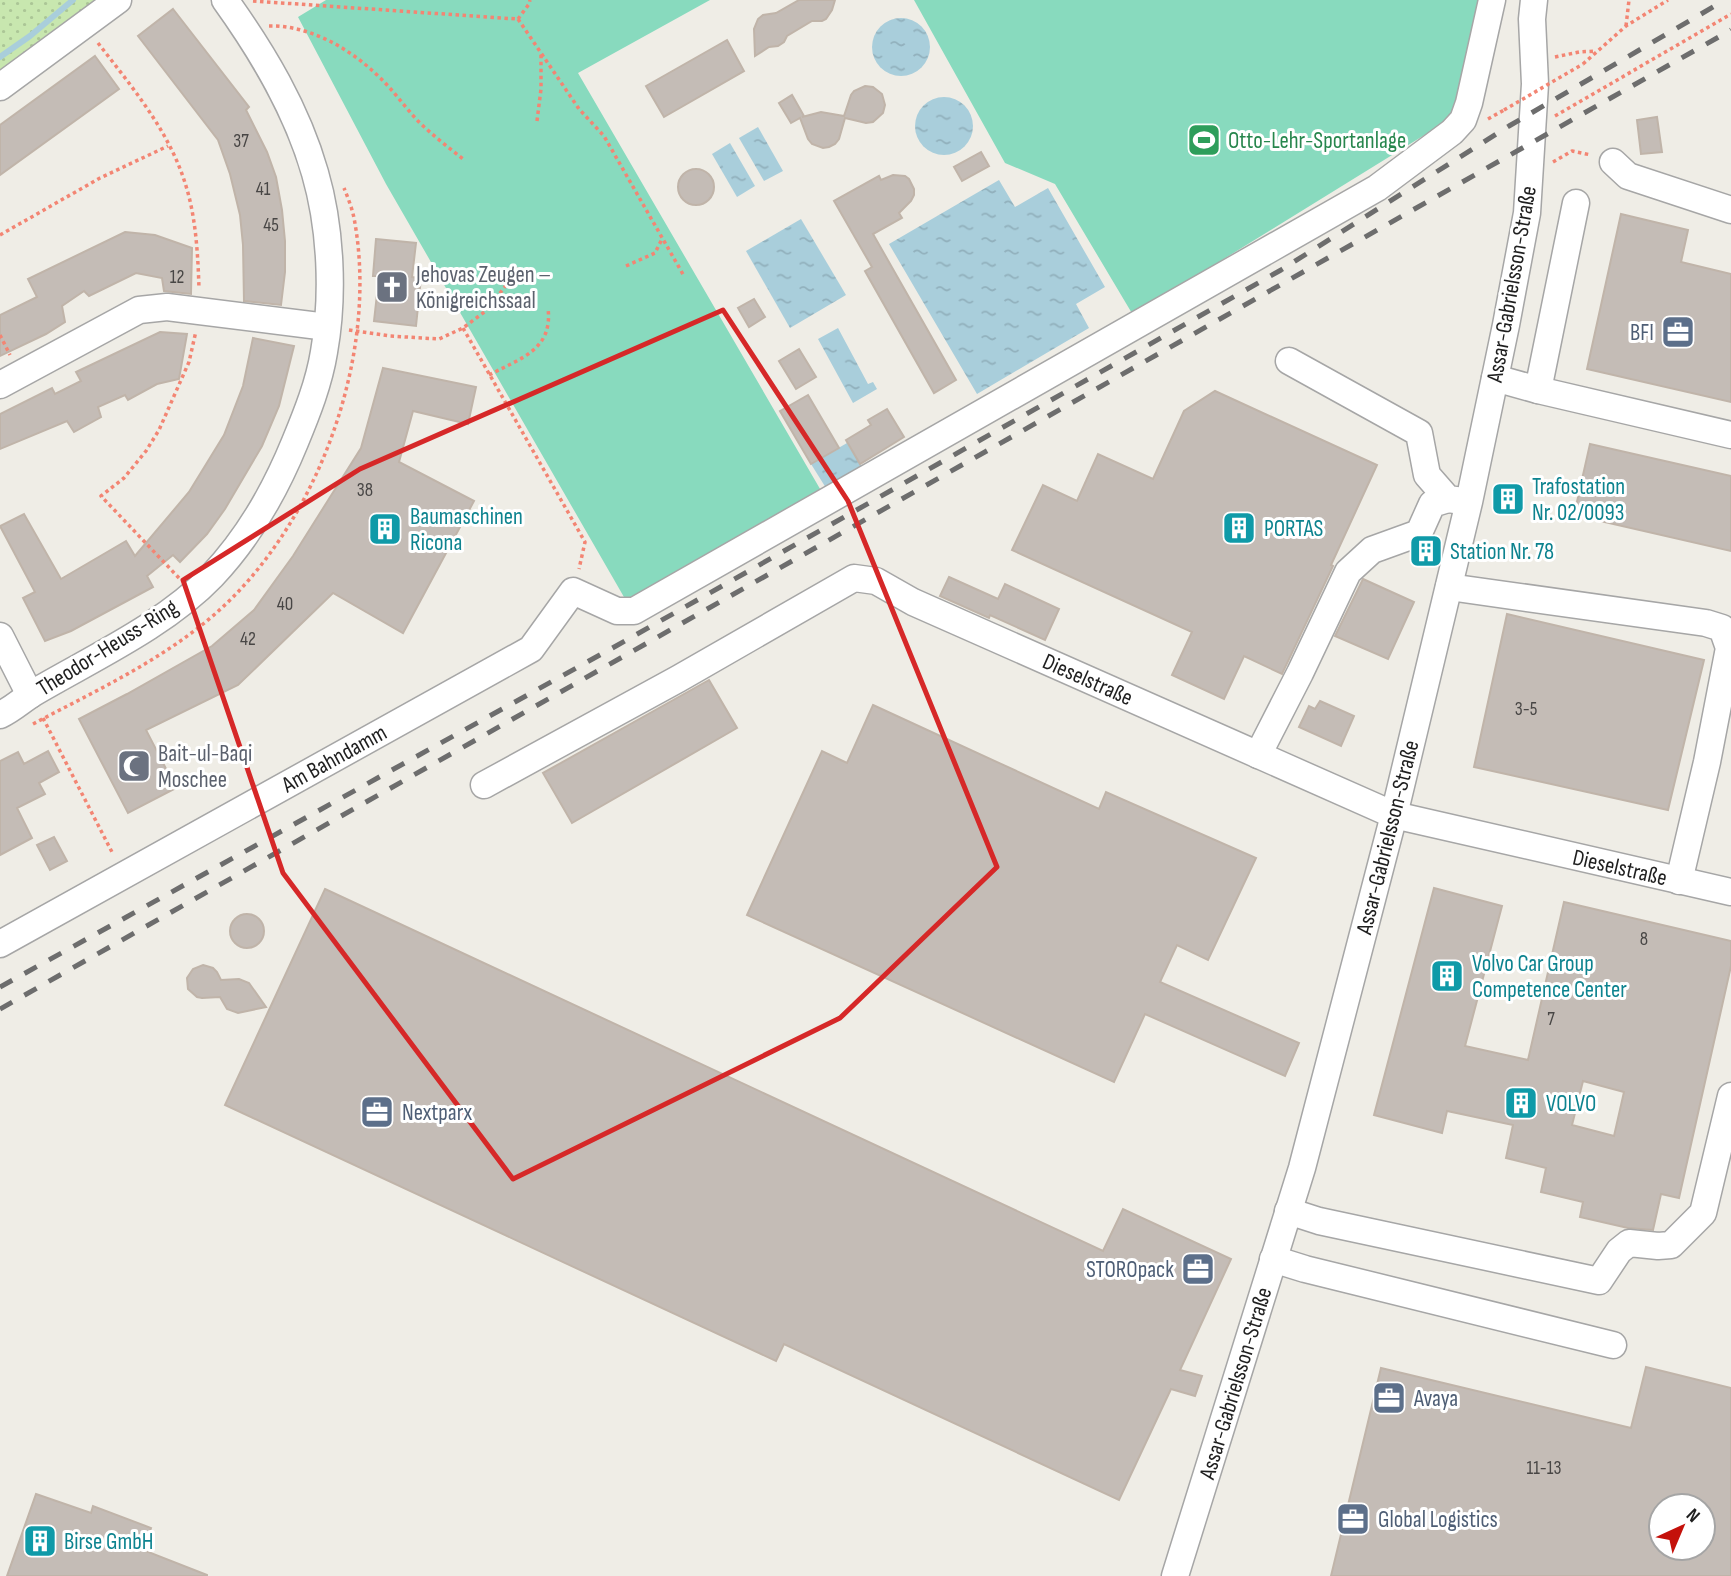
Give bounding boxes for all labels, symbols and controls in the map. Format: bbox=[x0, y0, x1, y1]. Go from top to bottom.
sports icon: Otto-Lehr-Sportanlage bbox=[1185, 121, 1223, 159]
place label: Otto-Lehr-Sportanlage bbox=[1228, 127, 1406, 155]
house number: 37 bbox=[233, 130, 249, 153]
house number: 41 bbox=[256, 178, 271, 201]
street label: Assar-Gabrielsson-Straße bbox=[1481, 184, 1543, 386]
house number: 45 bbox=[263, 214, 279, 237]
place label: Jehovas Zeugen – Königreichssaal bbox=[415, 261, 551, 315]
house number: 12 bbox=[170, 266, 184, 289]
church icon: Jehovas Zeugen – Königreichssaal bbox=[373, 268, 411, 306]
office icon: BFI bbox=[1659, 313, 1697, 351]
place label: BFI bbox=[1630, 319, 1654, 347]
place label: Trafostation Nr. 02/0093 bbox=[1532, 473, 1625, 527]
house number: 38 bbox=[357, 479, 373, 502]
building icon: Trafostation Nr. 02/0093 bbox=[1489, 480, 1527, 518]
place label: Baumaschinen Ricona bbox=[410, 503, 523, 557]
building icon: PORTAS bbox=[1220, 509, 1258, 547]
building icon: Baumaschinen Ricona bbox=[366, 510, 404, 548]
place label: PORTAS bbox=[1264, 515, 1323, 543]
building icon: Station Nr. 78 bbox=[1407, 532, 1445, 570]
place label: Station Nr. 78 bbox=[1450, 538, 1554, 566]
street label: Theodor-Heuss-Ring bbox=[32, 593, 183, 702]
house number: 40 bbox=[277, 593, 293, 616]
house number: 42 bbox=[240, 628, 256, 651]
street label: Dieselstraße bbox=[1038, 648, 1137, 712]
house number: 3-5 bbox=[1515, 698, 1537, 721]
street label: Am Bahndamm bbox=[276, 719, 392, 800]
street label: Assar-Gabrielsson-Straße bbox=[1350, 737, 1426, 938]
place label: Bait-ul-Baqi Moschee bbox=[158, 740, 252, 794]
mosque icon: Bait-ul-Baqi Moschee bbox=[115, 747, 153, 785]
street label: Dieselstraße bbox=[1570, 844, 1670, 892]
house number: 8 bbox=[1640, 928, 1648, 951]
place label: Volvo Car Group Competence Center bbox=[1472, 950, 1627, 1004]
building icon: Volvo Car Group Competence Center bbox=[1428, 957, 1466, 995]
house number: 7 bbox=[1547, 1008, 1555, 1031]
building icon: VOLVO bbox=[1502, 1084, 1540, 1122]
place label: VOLVO bbox=[1546, 1090, 1596, 1118]
office icon: Nextparx bbox=[358, 1093, 396, 1131]
place label: Nextparx bbox=[402, 1099, 472, 1127]
office icon: STOROpack bbox=[1179, 1250, 1217, 1288]
place label: STOROpack bbox=[1086, 1256, 1174, 1284]
street label: Assar-Gabrielsson-Straße bbox=[1193, 1284, 1278, 1483]
office icon: Avaya bbox=[1370, 1379, 1408, 1417]
place label: Avaya bbox=[1413, 1385, 1458, 1413]
house number: 11-13 bbox=[1527, 1457, 1561, 1480]
north arrow bbox=[1647, 1492, 1717, 1562]
office icon: Global Logistics bbox=[1334, 1500, 1372, 1538]
text: N bbox=[1681, 1504, 1704, 1528]
place label: Global Logistics bbox=[1378, 1506, 1498, 1534]
building icon: Birse GmbH bbox=[21, 1522, 59, 1560]
place label: Birse GmbH bbox=[64, 1528, 153, 1556]

